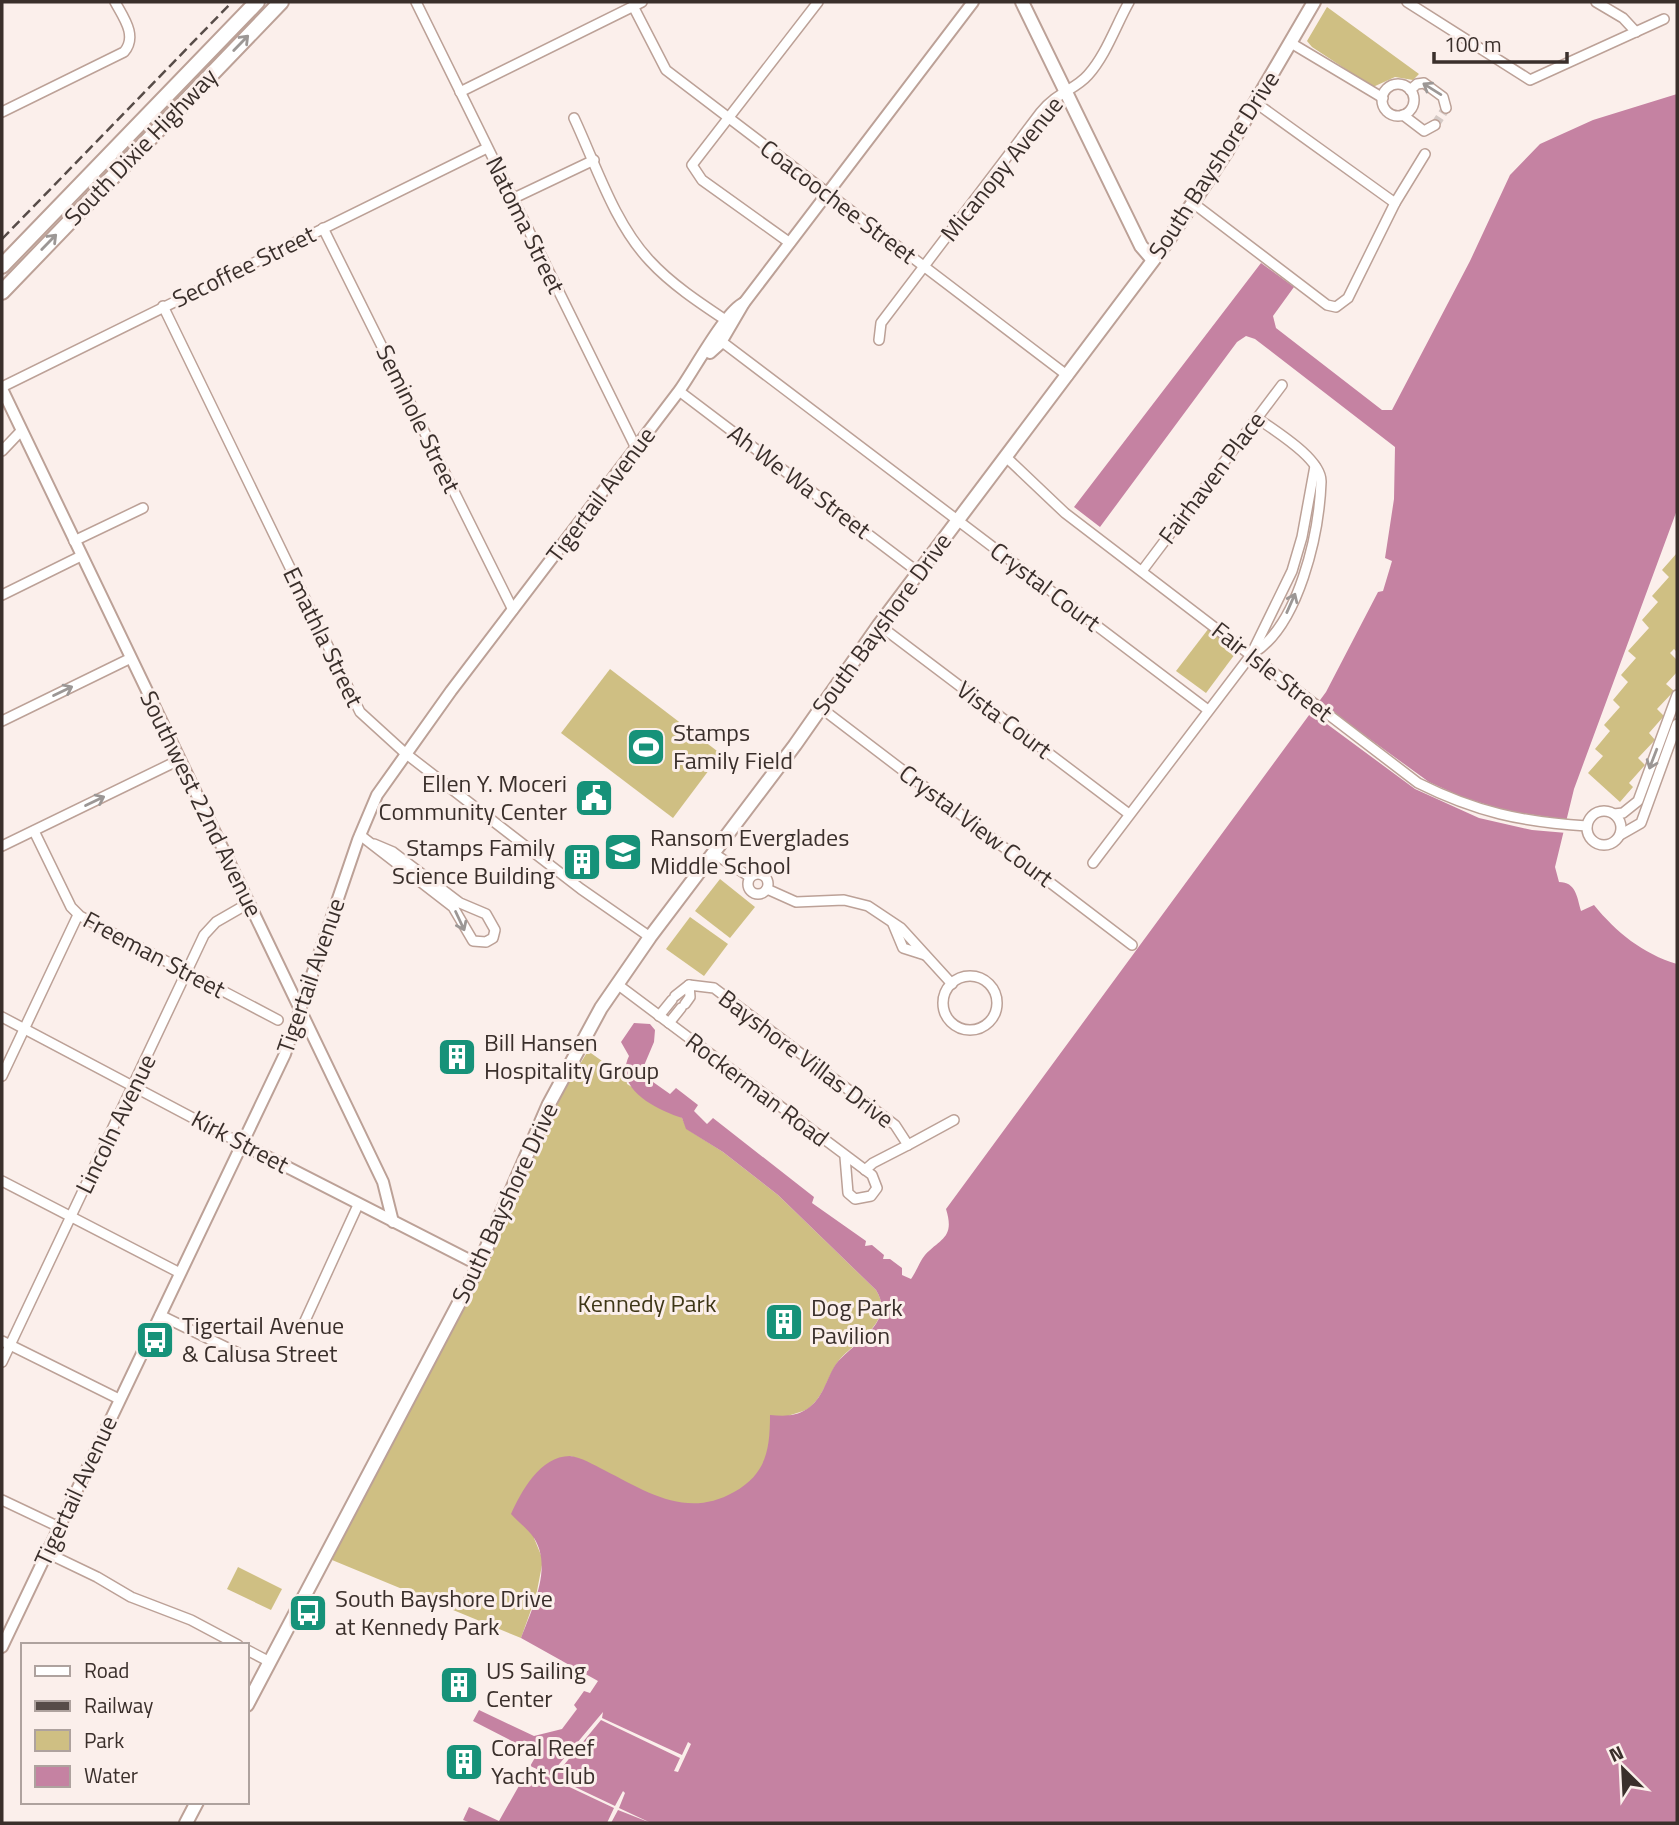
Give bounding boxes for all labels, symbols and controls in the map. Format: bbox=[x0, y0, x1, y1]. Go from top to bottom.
scale bar bbox=[1434, 21, 1567, 65]
text: 100 m bbox=[1444, 28, 1501, 60]
one-way arrow bbox=[232, 35, 249, 52]
street label: South Dixie Highway bbox=[55, 59, 226, 233]
street label: South Bayshore Drive bbox=[1139, 63, 1288, 266]
one-way arrow bbox=[1422, 82, 1442, 96]
street label: Micanopy Avenue bbox=[931, 88, 1071, 249]
street label: Coacoochee Street bbox=[753, 130, 925, 272]
street label: Natoma Street bbox=[477, 150, 575, 300]
street label: Secoffee Street bbox=[166, 216, 322, 316]
one-way arrow bbox=[41, 234, 58, 251]
street label: Seminole Street bbox=[367, 338, 471, 499]
street label: Fairhaven Place bbox=[1149, 403, 1273, 551]
street label: Ah We Wa Street bbox=[721, 415, 879, 547]
street label: Tigertail Avenue bbox=[537, 419, 663, 570]
street label: South Bayshore Drive bbox=[803, 525, 960, 722]
street label: Crystal Court bbox=[983, 533, 1109, 640]
street label: Emathla Street bbox=[275, 561, 374, 713]
one-way arrow bbox=[1286, 592, 1299, 613]
street label: Fair Isle Street bbox=[1205, 613, 1341, 730]
street label: Vista Court bbox=[949, 671, 1060, 767]
one-way arrow bbox=[52, 683, 73, 697]
street label: Southwest 22nd Avenue bbox=[131, 684, 272, 923]
place label: Stamps Family Field bbox=[673, 714, 793, 778]
sports icon: Stamps Family Field bbox=[625, 726, 667, 768]
one-way arrow bbox=[1646, 748, 1659, 770]
street label: Crystal View Court bbox=[892, 755, 1062, 896]
place label: Ellen Y. Moceri Community Center bbox=[379, 765, 567, 829]
public building icon: Ellen Y. Moceri Community Center bbox=[573, 777, 615, 819]
one-way arrow bbox=[84, 793, 105, 807]
place label: Ransom Everglades Middle School bbox=[650, 819, 849, 883]
place label: Stamps Family Science Building bbox=[392, 829, 555, 893]
school or university icon: Ransom Everglades Middle School bbox=[602, 831, 644, 873]
building icon: Stamps Family Science Building bbox=[561, 841, 603, 883]
street label: Tigertail Avenue bbox=[267, 893, 353, 1058]
street label: Freeman Street bbox=[77, 901, 233, 1007]
one-way arrow bbox=[454, 910, 467, 931]
street label: Bayshore Villas Drive bbox=[711, 980, 902, 1136]
street label: Rockerman Road bbox=[678, 1023, 837, 1155]
place label: Bill Hansen Hospitality Group bbox=[484, 1024, 659, 1088]
building icon: Bill Hansen Hospitality Group bbox=[436, 1036, 478, 1078]
street label: Lincoln Avenue bbox=[66, 1048, 164, 1200]
street label: South Bayshore Drive bbox=[442, 1096, 566, 1309]
street label: Kirk Street bbox=[185, 1100, 296, 1182]
park label: Kennedy Park bbox=[578, 1285, 717, 1321]
place label: Dog Park Pavilion bbox=[811, 1289, 903, 1353]
building icon: Dog Park Pavilion bbox=[763, 1301, 805, 1343]
place label: Tigertail Avenue & Calusa Street bbox=[182, 1307, 344, 1371]
bus stop icon: Tigertail Avenue & Calusa Street bbox=[134, 1319, 176, 1361]
street label: Tigertail Avenue bbox=[24, 1409, 126, 1572]
place label: South Bayshore Drive at Kennedy Park bbox=[335, 1580, 553, 1644]
bus stop icon: South Bayshore Drive at Kennedy Park bbox=[287, 1592, 329, 1634]
legend bbox=[21, 1643, 248, 1804]
place label: US Sailing Center bbox=[486, 1652, 586, 1716]
text: Road bbox=[84, 1654, 129, 1686]
building icon: US Sailing Center bbox=[438, 1664, 480, 1706]
text: Railway bbox=[84, 1689, 153, 1721]
text: Park bbox=[84, 1724, 124, 1756]
place label: Coral Reef Yacht Club bbox=[491, 1729, 595, 1793]
north arrow bbox=[1588, 1734, 1658, 1804]
text: N bbox=[1604, 1737, 1628, 1769]
building icon: Coral Reef Yacht Club bbox=[443, 1741, 485, 1783]
text: Water bbox=[84, 1759, 138, 1791]

